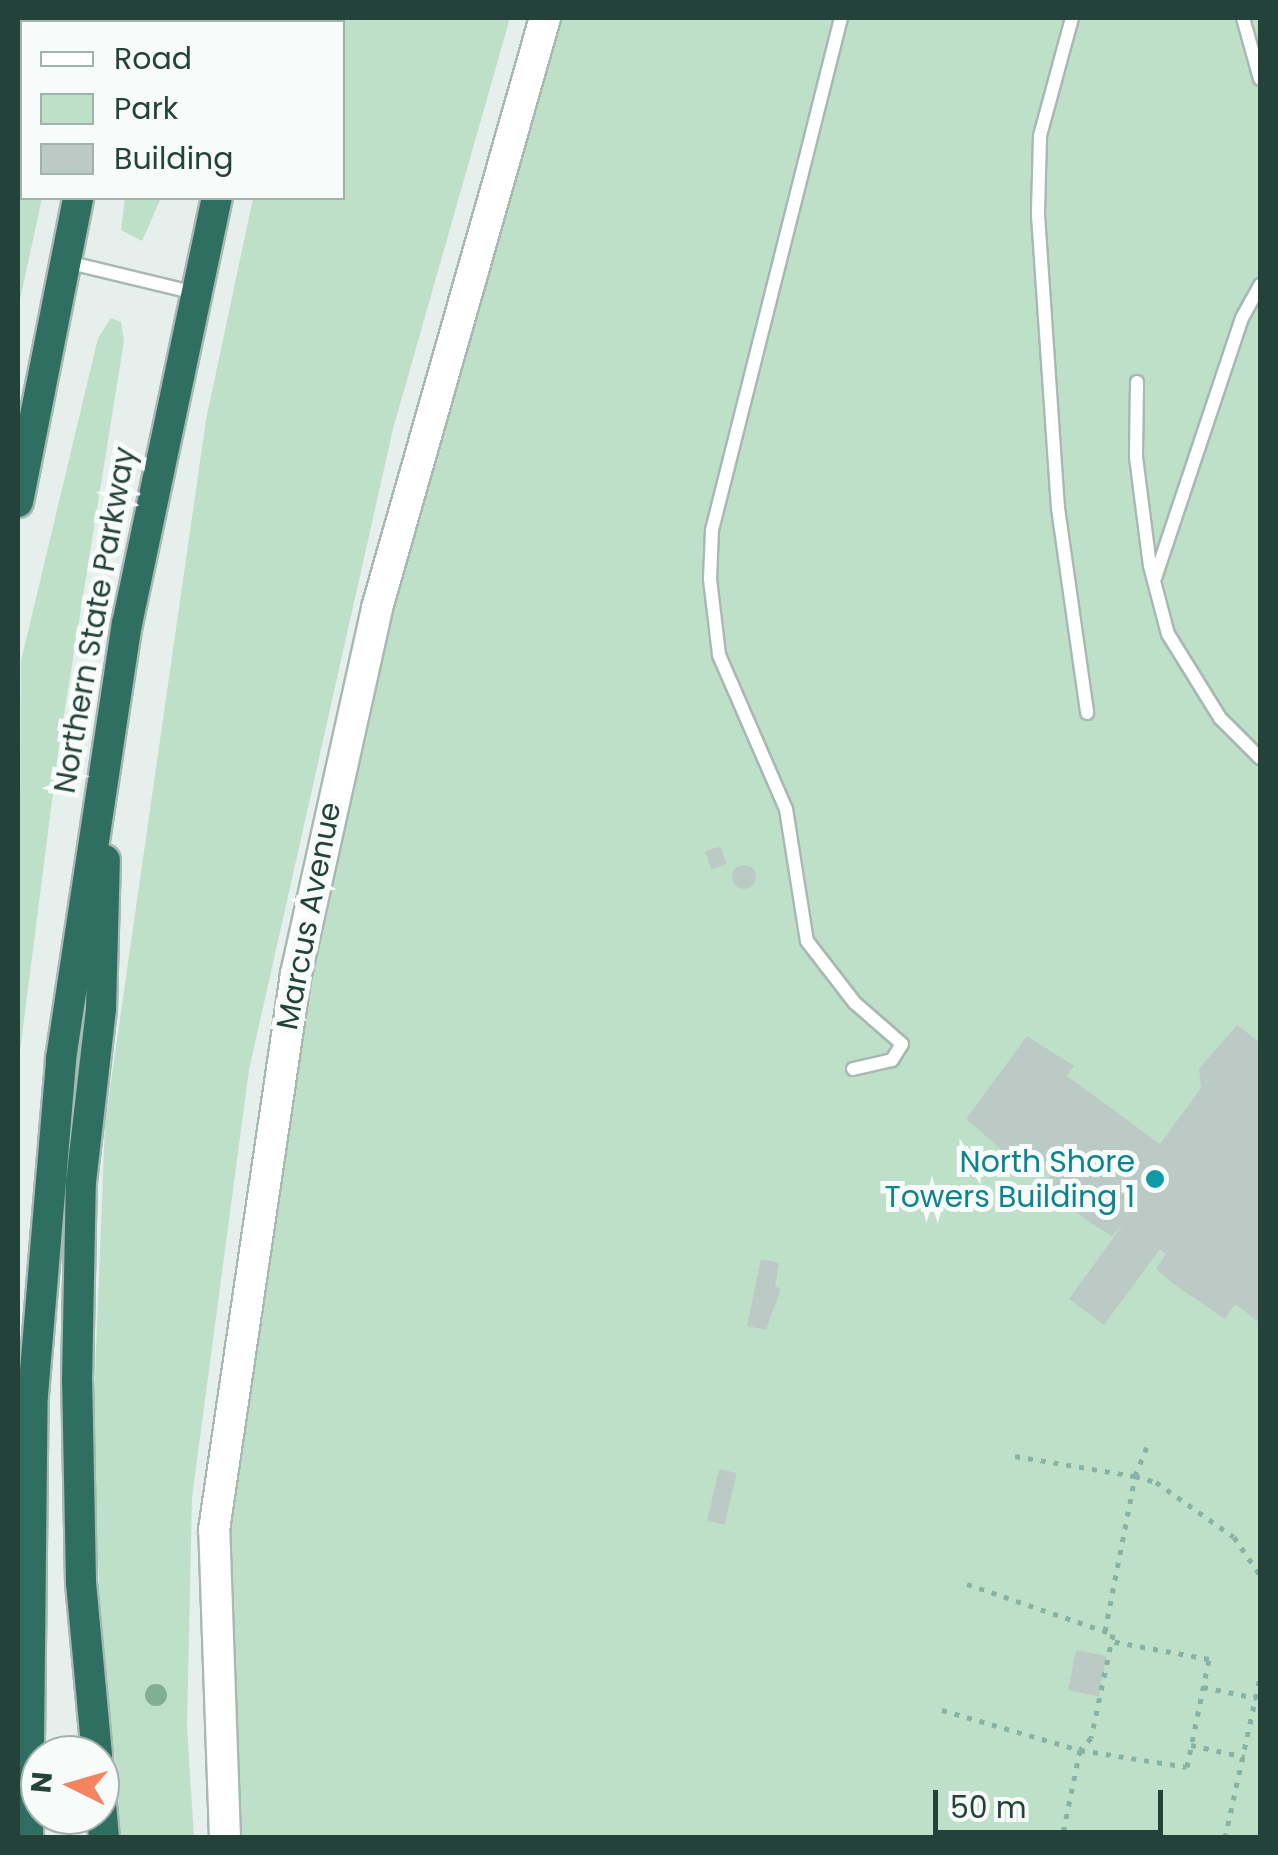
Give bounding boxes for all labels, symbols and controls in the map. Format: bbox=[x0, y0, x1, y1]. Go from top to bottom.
legend bbox=[20, 20, 345, 200]
text: Road bbox=[114, 37, 192, 80]
text: Park bbox=[114, 87, 178, 130]
text: Building bbox=[114, 137, 234, 180]
street label: Northern State Parkway bbox=[47, 444, 143, 796]
street label: Marcus Avenue bbox=[269, 799, 349, 1033]
place label: North Shore Towers Building 1 bbox=[884, 1144, 1135, 1214]
marker: North Shore Towers Building 1 bbox=[1144, 1168, 1166, 1190]
north arrow bbox=[20, 1735, 120, 1835]
text: N bbox=[21, 1770, 62, 1795]
scale bar bbox=[938, 1770, 1168, 1832]
text: 50 m bbox=[950, 1786, 1027, 1829]

